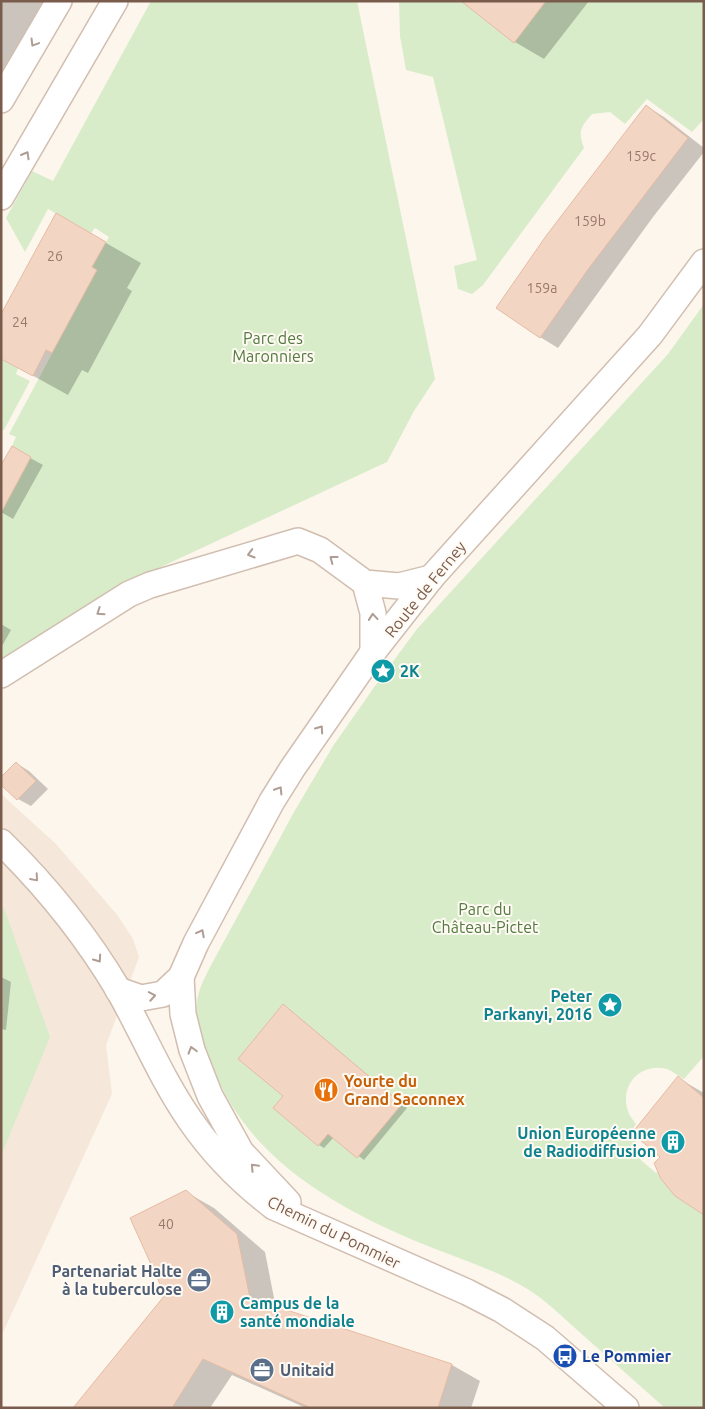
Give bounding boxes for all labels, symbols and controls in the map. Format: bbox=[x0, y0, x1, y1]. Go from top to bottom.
one-way arrow bbox=[31, 37, 41, 46]
house number: 159c bbox=[626, 148, 657, 164]
one-way arrow bbox=[19, 152, 29, 161]
house number: 159b bbox=[574, 213, 606, 229]
house number: 26 bbox=[47, 248, 63, 264]
house number: 159a bbox=[527, 280, 557, 296]
house number: 24 bbox=[12, 314, 28, 330]
park label: Parc des Maronniers bbox=[232, 329, 314, 365]
street label: Route de Ferney bbox=[381, 537, 469, 641]
one-way arrow bbox=[248, 549, 256, 559]
one-way arrow bbox=[329, 556, 339, 565]
one-way arrow bbox=[96, 605, 105, 615]
one-way arrow bbox=[367, 613, 378, 621]
place icon: 2K bbox=[370, 658, 396, 684]
place label: 2K bbox=[400, 662, 420, 680]
one-way arrow bbox=[314, 725, 323, 735]
one-way arrow bbox=[273, 787, 282, 796]
one-way arrow bbox=[29, 872, 38, 881]
park label: Parc du Château-Pictet bbox=[432, 900, 539, 936]
one-way arrow bbox=[195, 929, 205, 938]
one-way arrow bbox=[92, 953, 101, 963]
place label: Peter Parkanyi, 2016 bbox=[483, 987, 592, 1023]
one-way arrow bbox=[148, 991, 156, 1001]
place icon: Peter Parkanyi, 2016 bbox=[597, 992, 623, 1018]
one-way arrow bbox=[188, 1047, 198, 1055]
place label: Yourte du Grand Saconnex bbox=[344, 1072, 465, 1108]
restaurant icon: Yourte du Grand Saconnex bbox=[313, 1077, 339, 1103]
place label: Union Européenne de Radiodiffusion bbox=[517, 1124, 656, 1160]
building icon: Union Européenne de Radiodiffusion bbox=[660, 1129, 686, 1155]
one-way arrow bbox=[251, 1163, 260, 1172]
street label: Chemin du Pommier bbox=[265, 1192, 403, 1272]
house number: 40 bbox=[158, 1216, 174, 1232]
place label: Partenariat Halte à la tuberculose bbox=[52, 1262, 182, 1298]
office icon: Partenariat Halte à la tuberculose bbox=[186, 1267, 212, 1293]
place label: Campus de la santé mondiale bbox=[240, 1294, 355, 1330]
building icon: Campus de la santé mondiale bbox=[209, 1299, 235, 1325]
bus stop icon: Le Pommier bbox=[552, 1343, 578, 1369]
place label: Le Pommier bbox=[582, 1347, 672, 1365]
office icon: Unitaid bbox=[249, 1357, 275, 1383]
place label: Unitaid bbox=[280, 1361, 334, 1379]

